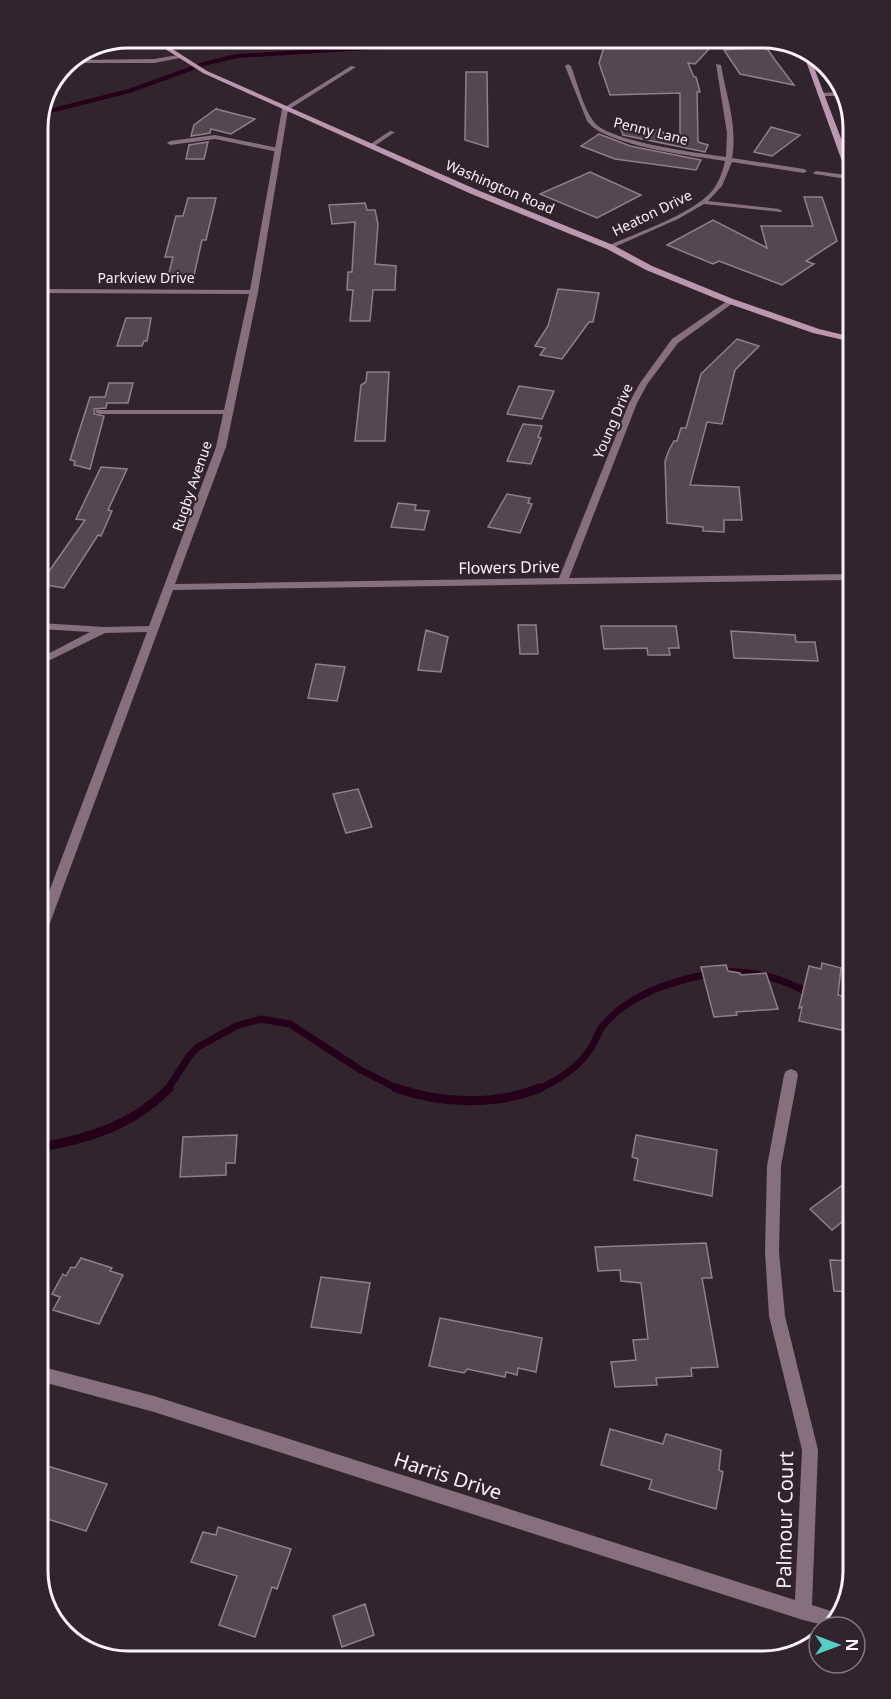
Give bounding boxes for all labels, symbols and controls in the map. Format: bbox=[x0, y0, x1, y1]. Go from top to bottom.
street label: Penny Lane bbox=[612, 112, 690, 149]
street label: Washington Road bbox=[443, 155, 557, 218]
street label: Heaton Drive bbox=[609, 185, 695, 240]
street label: Parkview Drive bbox=[97, 268, 195, 287]
street label: Young Drive bbox=[588, 380, 637, 461]
street label: Rugby Avenue bbox=[167, 438, 216, 533]
street label: Flowers Drive bbox=[458, 555, 560, 579]
street label: Harris Drive bbox=[391, 1445, 506, 1506]
street label: Palmour Court bbox=[770, 1451, 799, 1589]
north arrow bbox=[807, 1615, 867, 1675]
text: N bbox=[841, 1638, 863, 1652]

